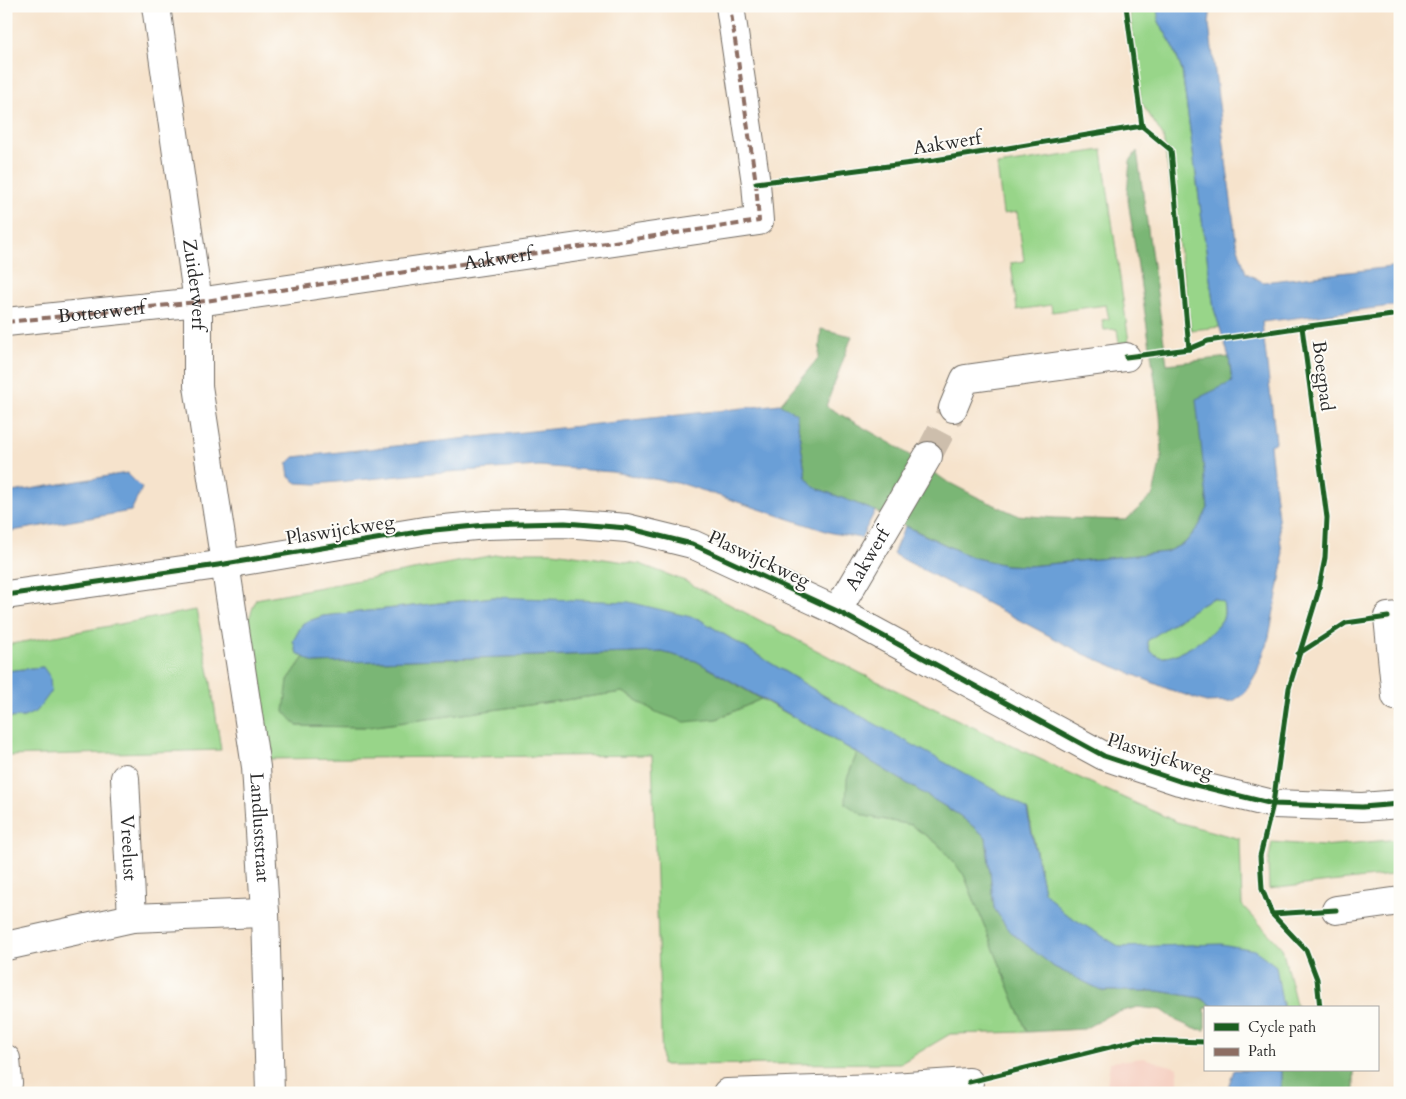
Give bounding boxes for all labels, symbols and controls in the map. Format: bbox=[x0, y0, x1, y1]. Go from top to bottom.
street label: Aakwerf bbox=[911, 124, 986, 161]
street label: Zuiderwerf bbox=[176, 237, 212, 333]
street label: Aakwerf bbox=[462, 240, 537, 276]
street label: Botterwerf bbox=[57, 294, 149, 330]
street label: Boegpad bbox=[1306, 339, 1340, 413]
street label: Plaswijckweg bbox=[284, 509, 397, 551]
street label: Aakwerf bbox=[839, 520, 898, 595]
street label: Plaswijckweg bbox=[704, 524, 815, 594]
street label: Plaswijckweg bbox=[1104, 727, 1217, 785]
street label: Landluststraat bbox=[243, 772, 276, 883]
street label: Vreelust bbox=[114, 814, 143, 881]
legend bbox=[1204, 1006, 1378, 1072]
text: Cycle path bbox=[1248, 1017, 1317, 1037]
text: Path bbox=[1248, 1041, 1277, 1061]

